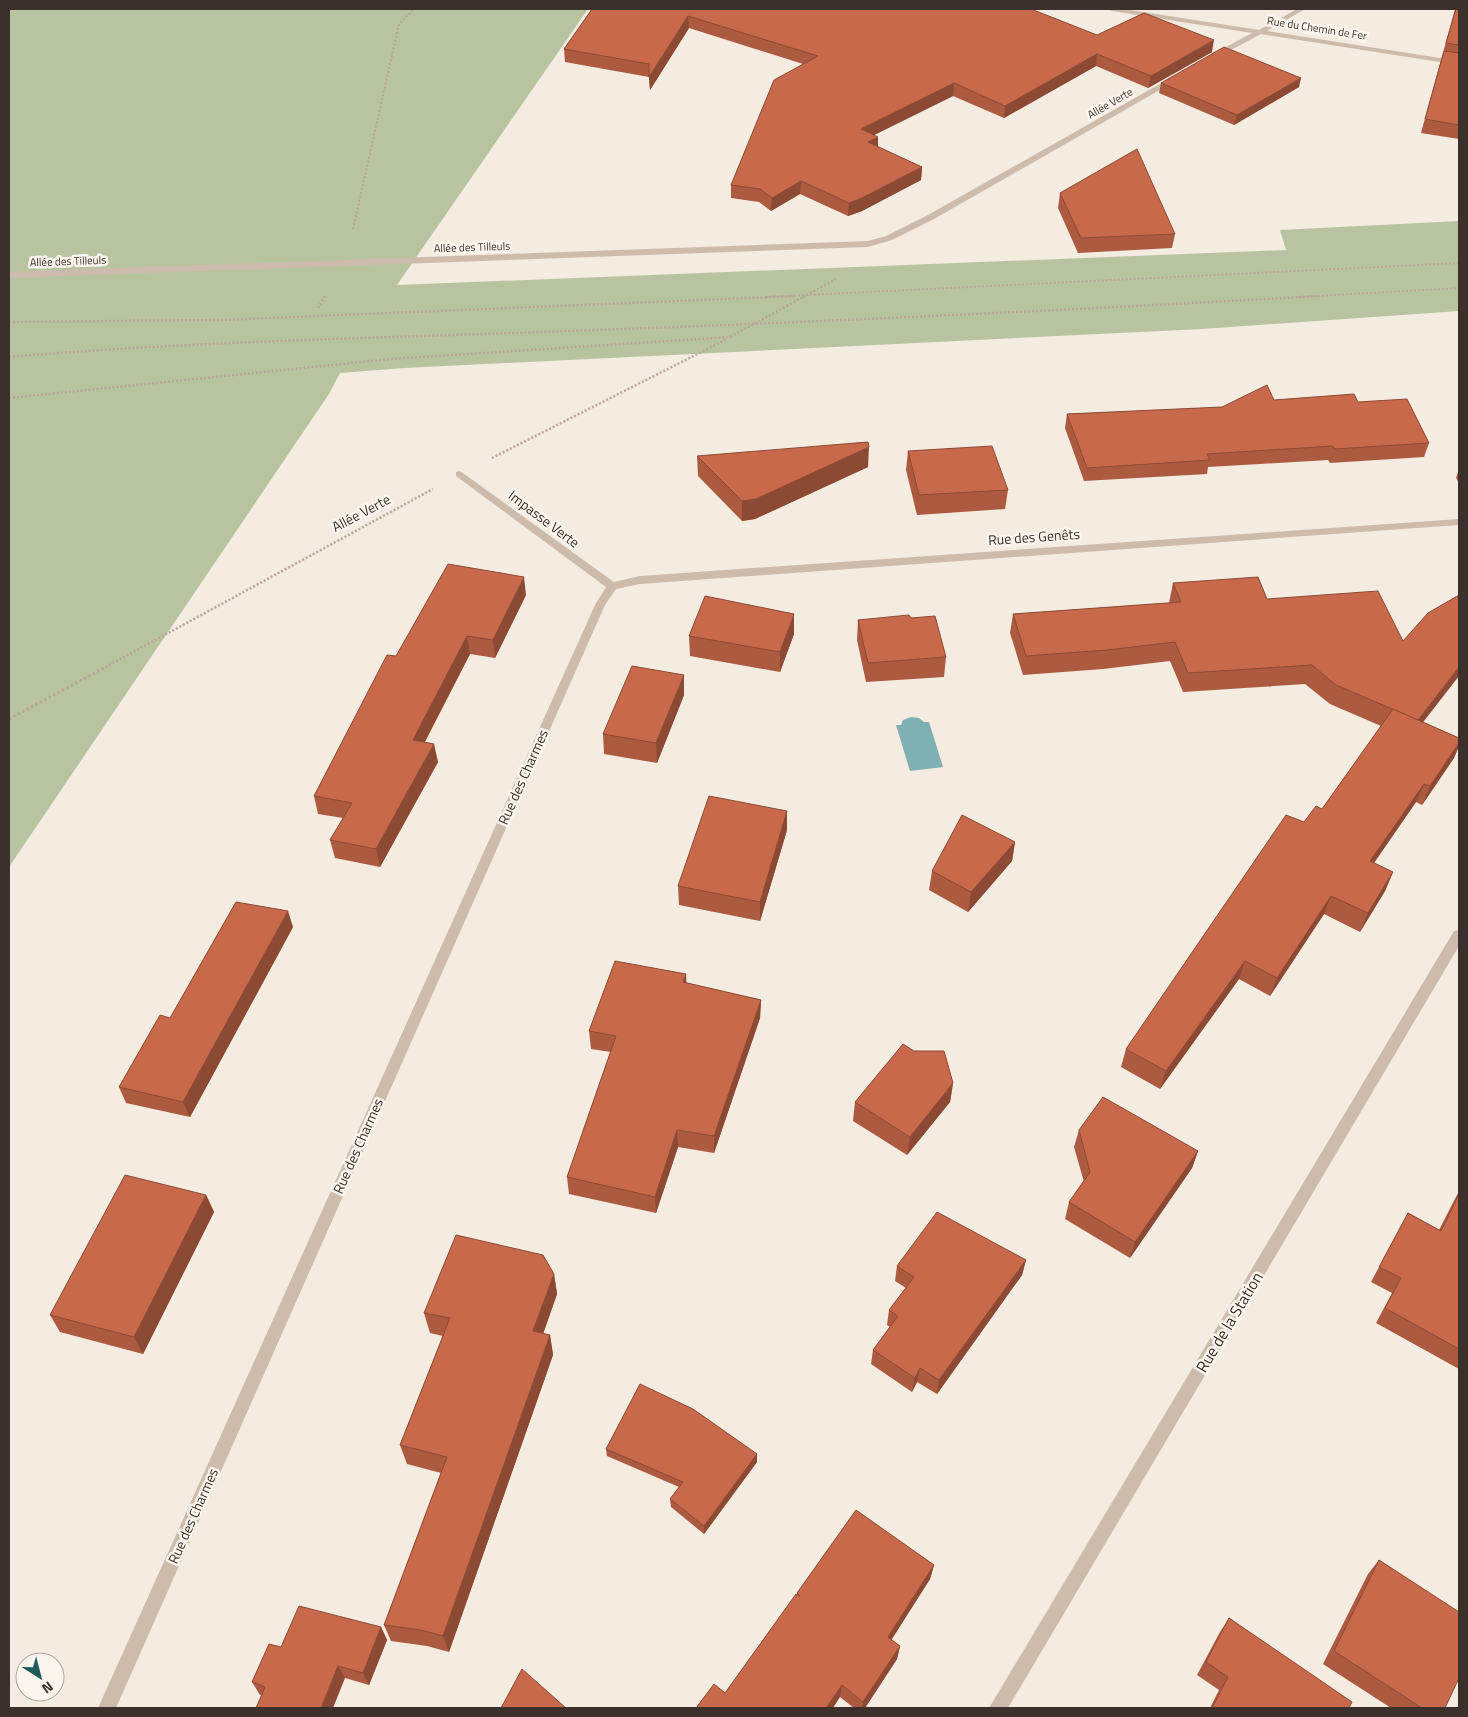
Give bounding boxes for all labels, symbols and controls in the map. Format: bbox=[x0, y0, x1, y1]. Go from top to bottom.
street label: Rue du Chemin de Fer bbox=[1266, 12, 1368, 44]
street label: Allée Verte bbox=[1084, 83, 1136, 122]
street label: Allée des Tilleuls bbox=[434, 238, 510, 256]
street label: Allée des Tilleuls bbox=[30, 252, 106, 270]
street label: Impasse Verte bbox=[504, 485, 584, 552]
street label: Allée Verte bbox=[328, 488, 394, 537]
street label: Rue des Genêts bbox=[987, 523, 1081, 550]
street label: Rue des Charmes bbox=[492, 726, 553, 828]
street label: Rue des Charmes bbox=[327, 1095, 388, 1197]
street label: Rue de la Station bbox=[1189, 1267, 1269, 1377]
street label: Rue des Charmes bbox=[162, 1465, 223, 1567]
north arrow bbox=[15, 1652, 65, 1702]
text: N bbox=[38, 1677, 58, 1699]

